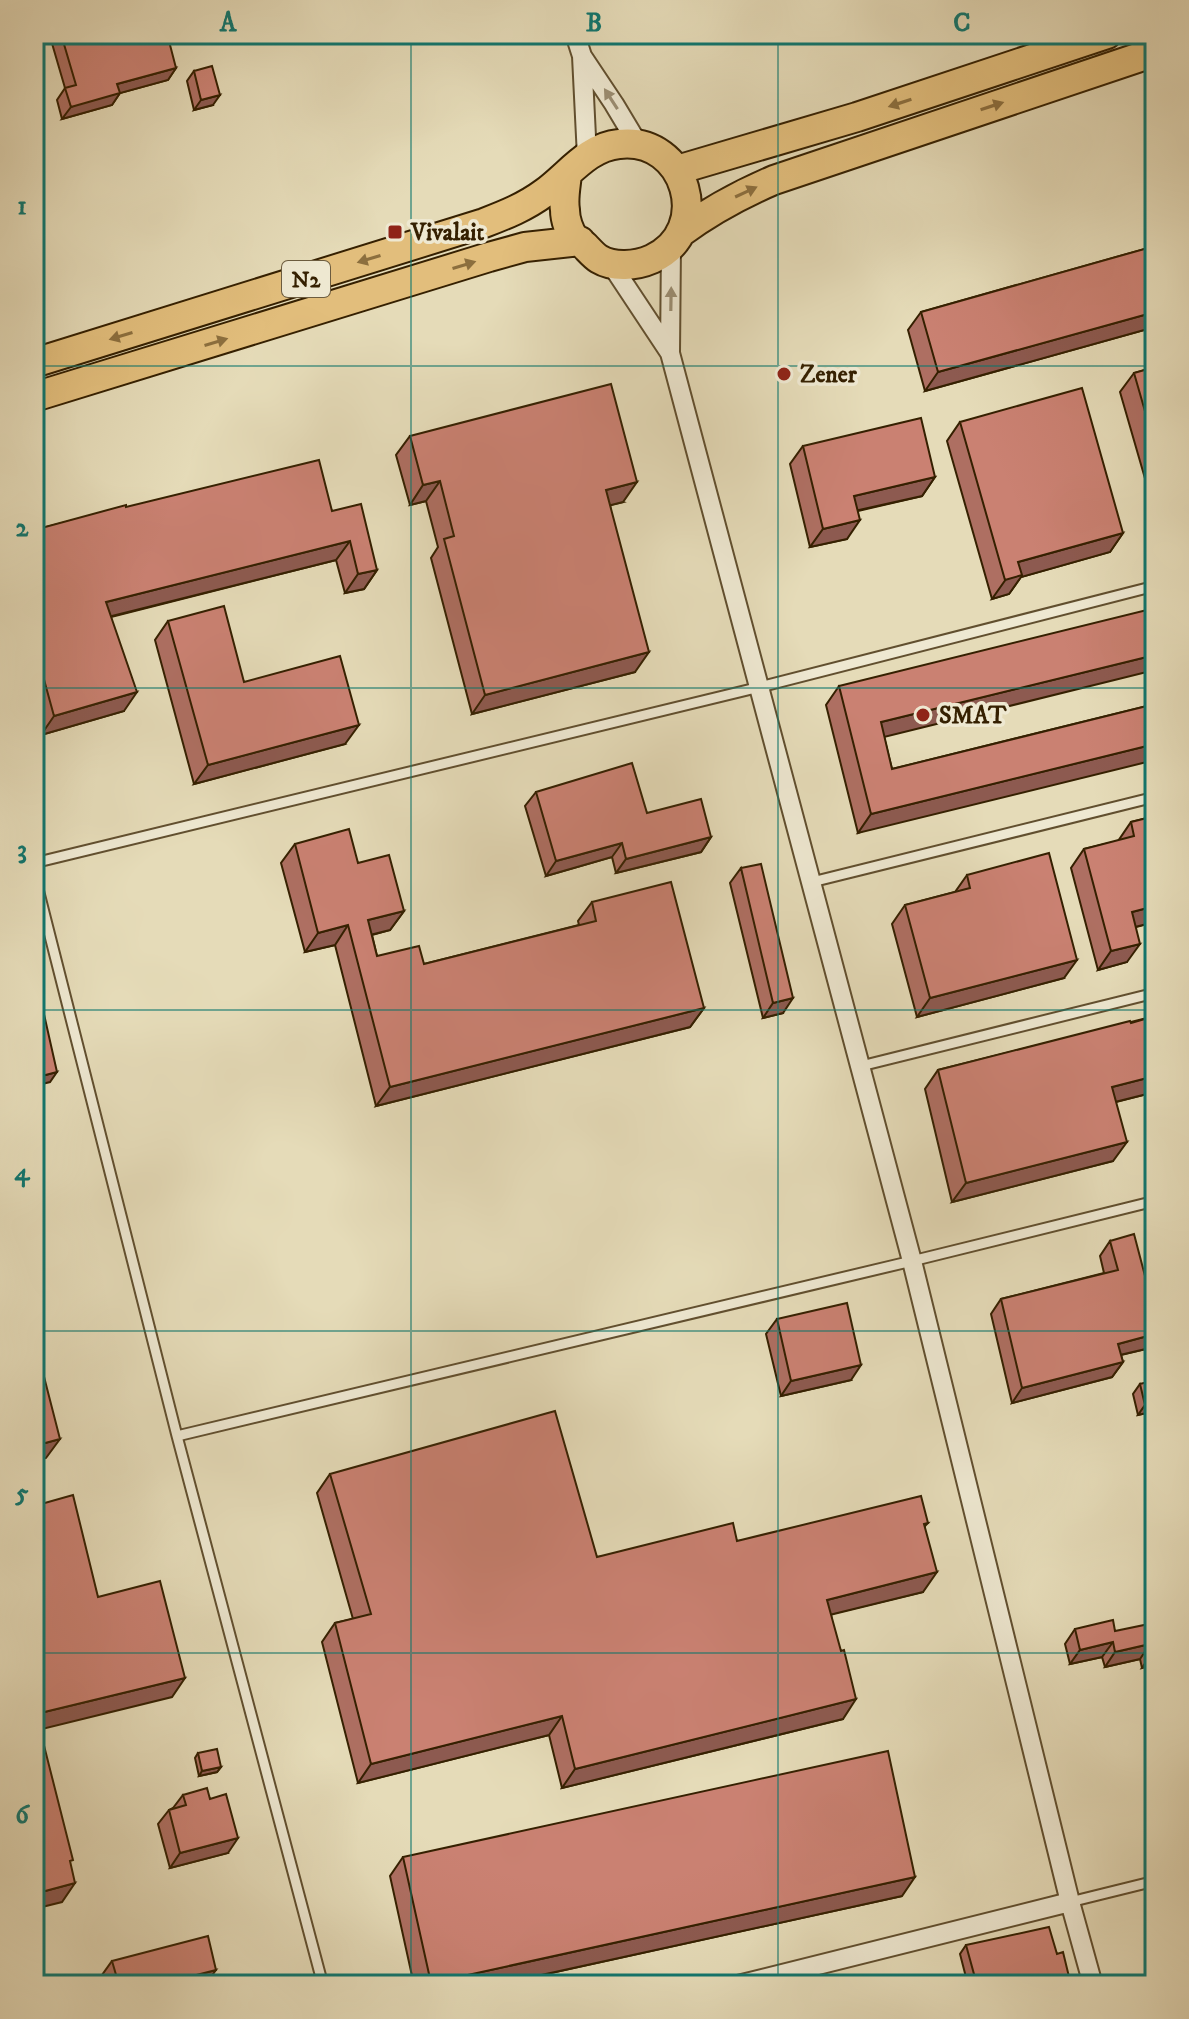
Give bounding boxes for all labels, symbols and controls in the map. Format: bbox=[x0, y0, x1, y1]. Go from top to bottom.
text: A bbox=[219, 7, 238, 40]
text: B bbox=[586, 7, 602, 40]
text: C bbox=[953, 7, 971, 40]
one-way arrow bbox=[604, 89, 619, 110]
one-way arrow bbox=[887, 97, 911, 109]
one-way arrow bbox=[980, 99, 1004, 112]
one-way arrow bbox=[735, 185, 758, 199]
text: 1 bbox=[17, 190, 27, 223]
place label: Vivalait bbox=[410, 218, 484, 248]
marker: Vivalait bbox=[386, 223, 404, 241]
one-way arrow bbox=[357, 253, 381, 266]
one-way arrow bbox=[452, 258, 476, 270]
road number: N2 bbox=[282, 261, 330, 297]
one-way arrow bbox=[665, 286, 677, 311]
one-way arrow bbox=[109, 330, 133, 343]
one-way arrow bbox=[204, 335, 228, 348]
place label: Zener bbox=[800, 360, 858, 390]
marker: Zener bbox=[775, 365, 793, 383]
text: 2 bbox=[16, 512, 30, 545]
place label: SMAT bbox=[939, 701, 1007, 731]
marker: SMAT bbox=[914, 706, 932, 724]
text: 3 bbox=[17, 834, 27, 867]
text: 4 bbox=[15, 1156, 31, 1189]
text: 5 bbox=[15, 1477, 29, 1510]
text: 6 bbox=[15, 1799, 30, 1832]

